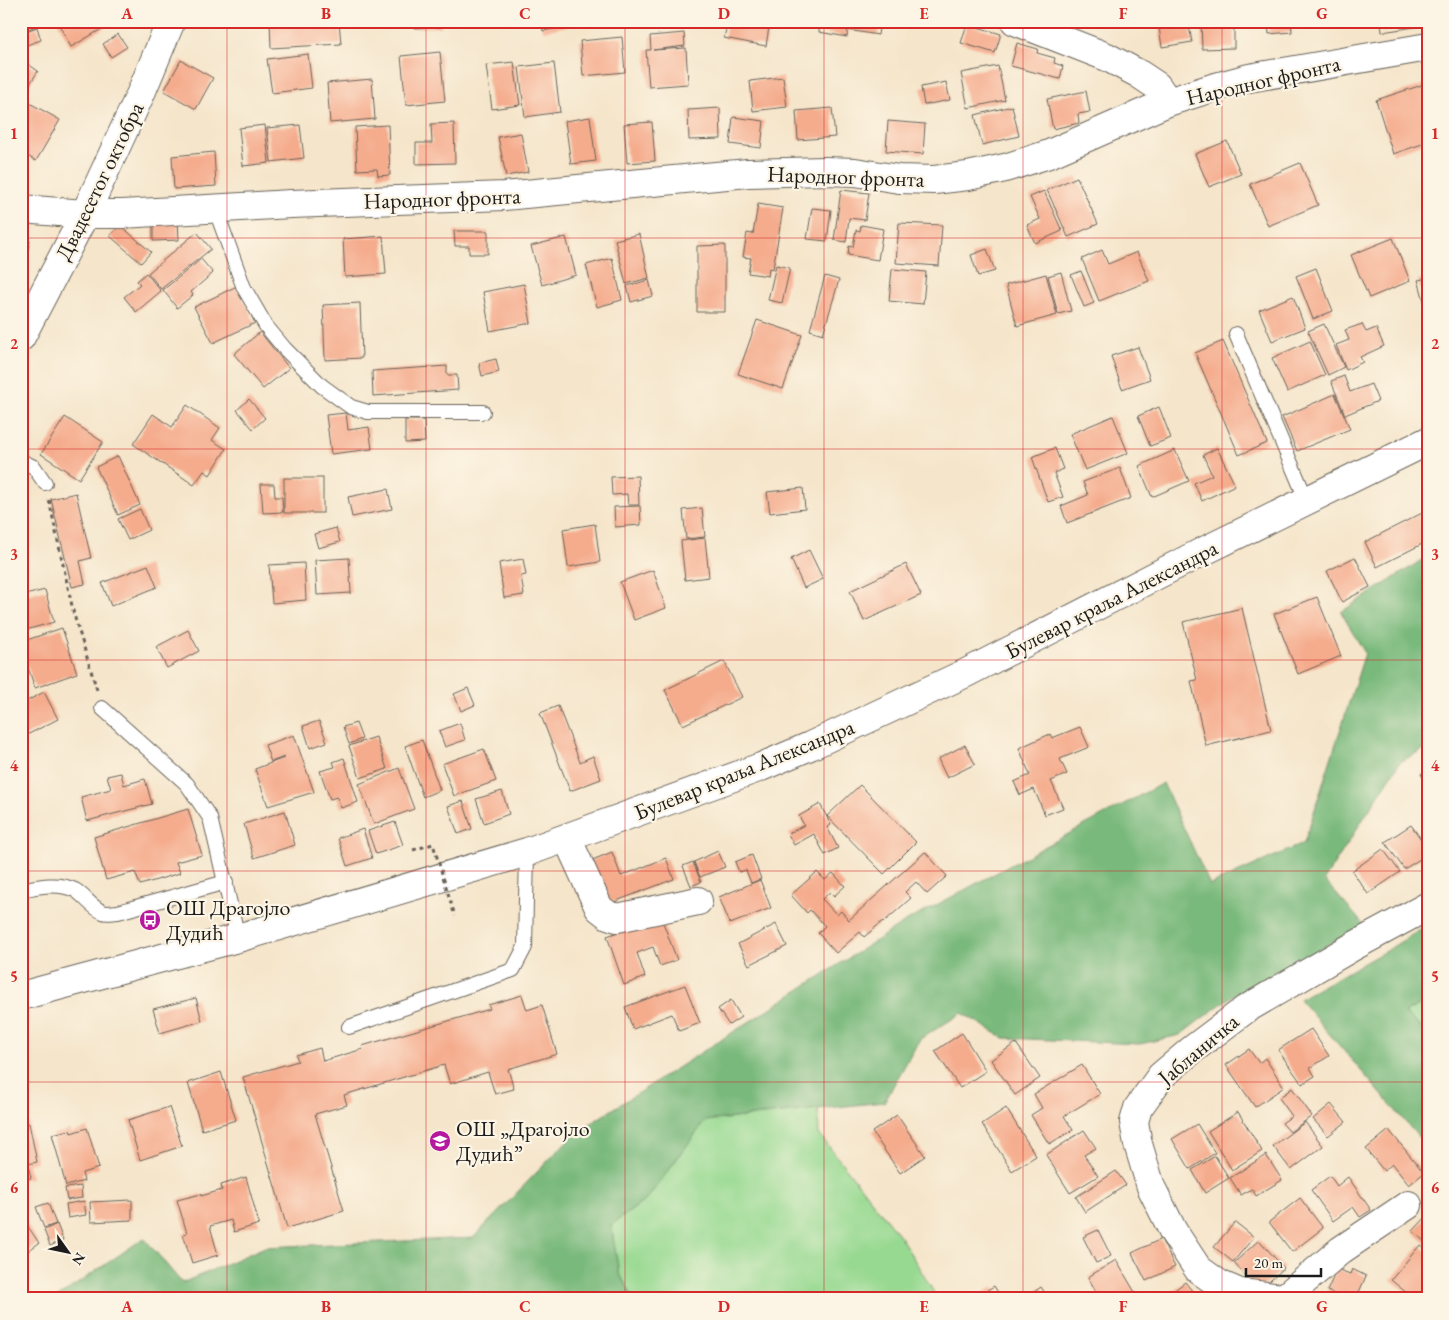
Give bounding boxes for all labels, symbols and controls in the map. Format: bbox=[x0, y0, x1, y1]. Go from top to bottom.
text: A bbox=[120, 3, 133, 24]
text: B bbox=[321, 3, 331, 24]
text: C bbox=[519, 3, 531, 24]
text: D bbox=[718, 3, 730, 24]
text: E bbox=[919, 3, 929, 24]
text: F bbox=[1119, 3, 1128, 24]
text: G bbox=[1316, 3, 1328, 24]
street label: Народног фронта bbox=[1183, 49, 1343, 112]
street label: Двадесетог октобра bbox=[49, 97, 150, 265]
text: 1 bbox=[10, 123, 18, 144]
text: 1 bbox=[1431, 123, 1439, 144]
street label: Народног фронта bbox=[767, 159, 925, 194]
street label: Народног фронта bbox=[363, 181, 521, 216]
text: 2 bbox=[10, 333, 19, 354]
text: 2 bbox=[1431, 333, 1440, 354]
street label: Булевар краља Александра bbox=[1000, 533, 1223, 666]
text: 3 bbox=[10, 544, 18, 565]
text: 3 bbox=[1431, 544, 1439, 565]
street label: Булевар краља Александра bbox=[630, 712, 859, 827]
text: 4 bbox=[10, 755, 19, 776]
text: 4 bbox=[1431, 755, 1440, 776]
place label: ОШ Драгојло Дудић bbox=[166, 893, 290, 947]
bus stop icon: ОШ Драгојло Дудић bbox=[138, 908, 162, 932]
text: 5 bbox=[10, 966, 18, 987]
text: 5 bbox=[1431, 966, 1439, 987]
street label: Јабланичка bbox=[1150, 1007, 1245, 1093]
place label: ОШ „Драгојло Дудић” bbox=[456, 1114, 590, 1168]
school or university icon: ОШ „Драгојло Дудић” bbox=[428, 1129, 452, 1153]
text: 6 bbox=[10, 1177, 19, 1198]
text: 6 bbox=[1431, 1177, 1440, 1198]
north arrow bbox=[42, 1228, 92, 1278]
scale bar bbox=[1246, 1245, 1322, 1277]
text: N bbox=[68, 1249, 90, 1269]
text: 20 m bbox=[1254, 1253, 1283, 1272]
text: A bbox=[120, 1296, 133, 1317]
text: B bbox=[321, 1296, 331, 1317]
text: C bbox=[519, 1296, 531, 1317]
text: D bbox=[718, 1296, 730, 1317]
text: E bbox=[919, 1296, 929, 1317]
text: F bbox=[1119, 1296, 1128, 1317]
text: G bbox=[1316, 1296, 1328, 1317]

